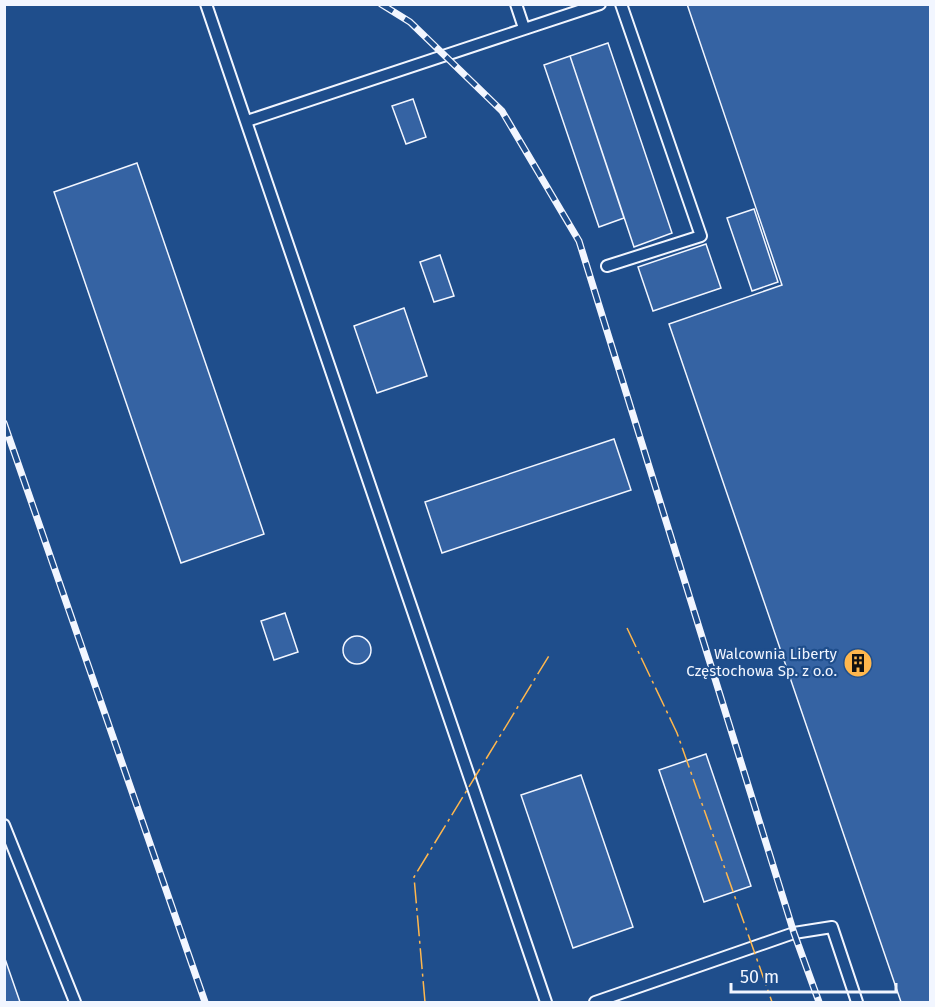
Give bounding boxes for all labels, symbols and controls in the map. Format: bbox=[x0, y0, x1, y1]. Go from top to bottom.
place label: Walcownia Liberty Częstochowa Sp. z o.o. bbox=[686, 645, 838, 680]
building icon: Walcownia Liberty Częstochowa Sp. z o.o. bbox=[842, 647, 874, 679]
scale bar bbox=[731, 956, 896, 994]
text: 50 m bbox=[740, 966, 779, 988]

